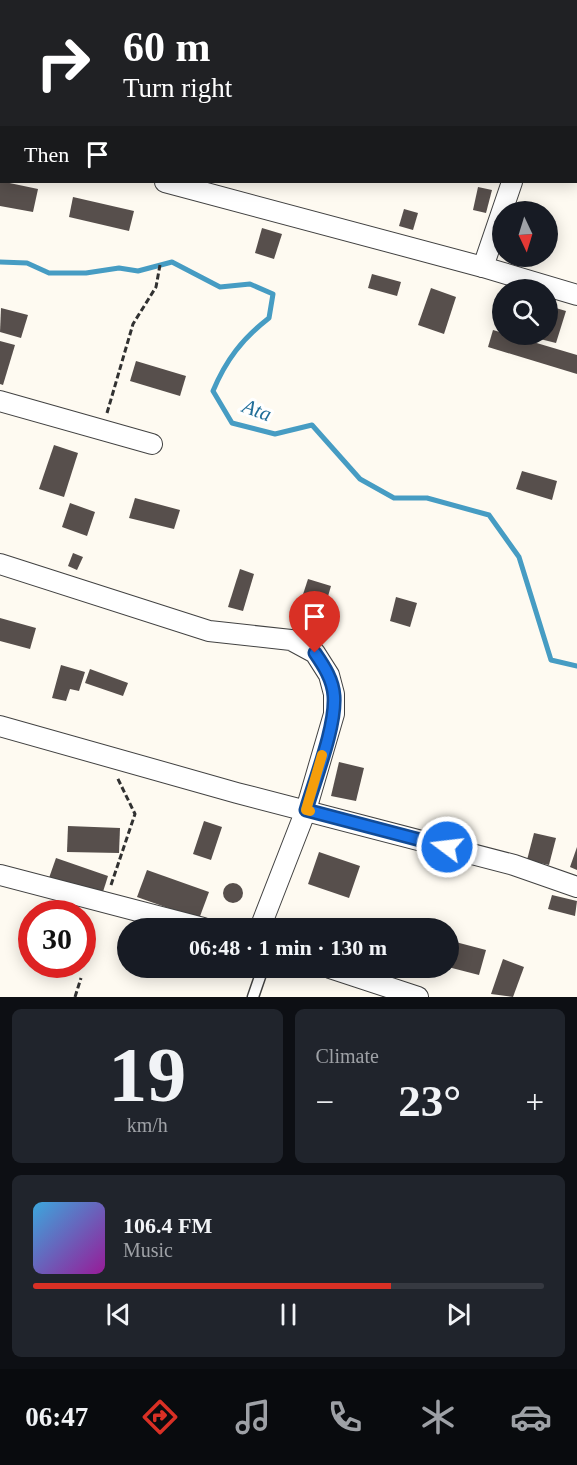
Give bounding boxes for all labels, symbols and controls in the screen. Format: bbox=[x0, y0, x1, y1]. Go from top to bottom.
icon: right bbox=[24, 24, 102, 102]
text: 60 m bbox=[123, 24, 211, 70]
text: Turn right bbox=[123, 73, 232, 103]
icon: arrive bbox=[81, 138, 114, 171]
text: Then bbox=[24, 142, 69, 167]
north arrow bbox=[492, 201, 558, 267]
map controls bbox=[492, 201, 558, 345]
button: search bbox=[492, 279, 558, 345]
water label: Ata bbox=[237, 393, 275, 426]
pin bbox=[289, 591, 340, 653]
icon: arrive bbox=[298, 600, 331, 633]
position arrow bbox=[415, 815, 479, 879]
speed limit sign: 30 bbox=[18, 900, 96, 978]
text: 06:48 · 1 min · 130 m bbox=[189, 935, 387, 960]
text: 19 bbox=[108, 1031, 186, 1118]
text: Climate bbox=[316, 1045, 379, 1067]
text: 23° bbox=[398, 1076, 461, 1126]
text: − bbox=[316, 1084, 334, 1120]
text: + bbox=[525, 1084, 544, 1120]
text: km/h bbox=[127, 1114, 168, 1136]
text: 106.4 FM bbox=[123, 1213, 212, 1238]
text: Music bbox=[123, 1239, 173, 1261]
icon: previous bbox=[102, 1298, 135, 1331]
icon: pause bbox=[272, 1298, 305, 1331]
icon: next bbox=[442, 1298, 475, 1331]
icon: directions bbox=[139, 1396, 181, 1438]
icon: music bbox=[232, 1396, 274, 1438]
icon: phone bbox=[324, 1396, 366, 1438]
icon: climate bbox=[417, 1396, 459, 1438]
icon: car bbox=[510, 1396, 552, 1438]
text: 06:47 bbox=[25, 1402, 88, 1432]

